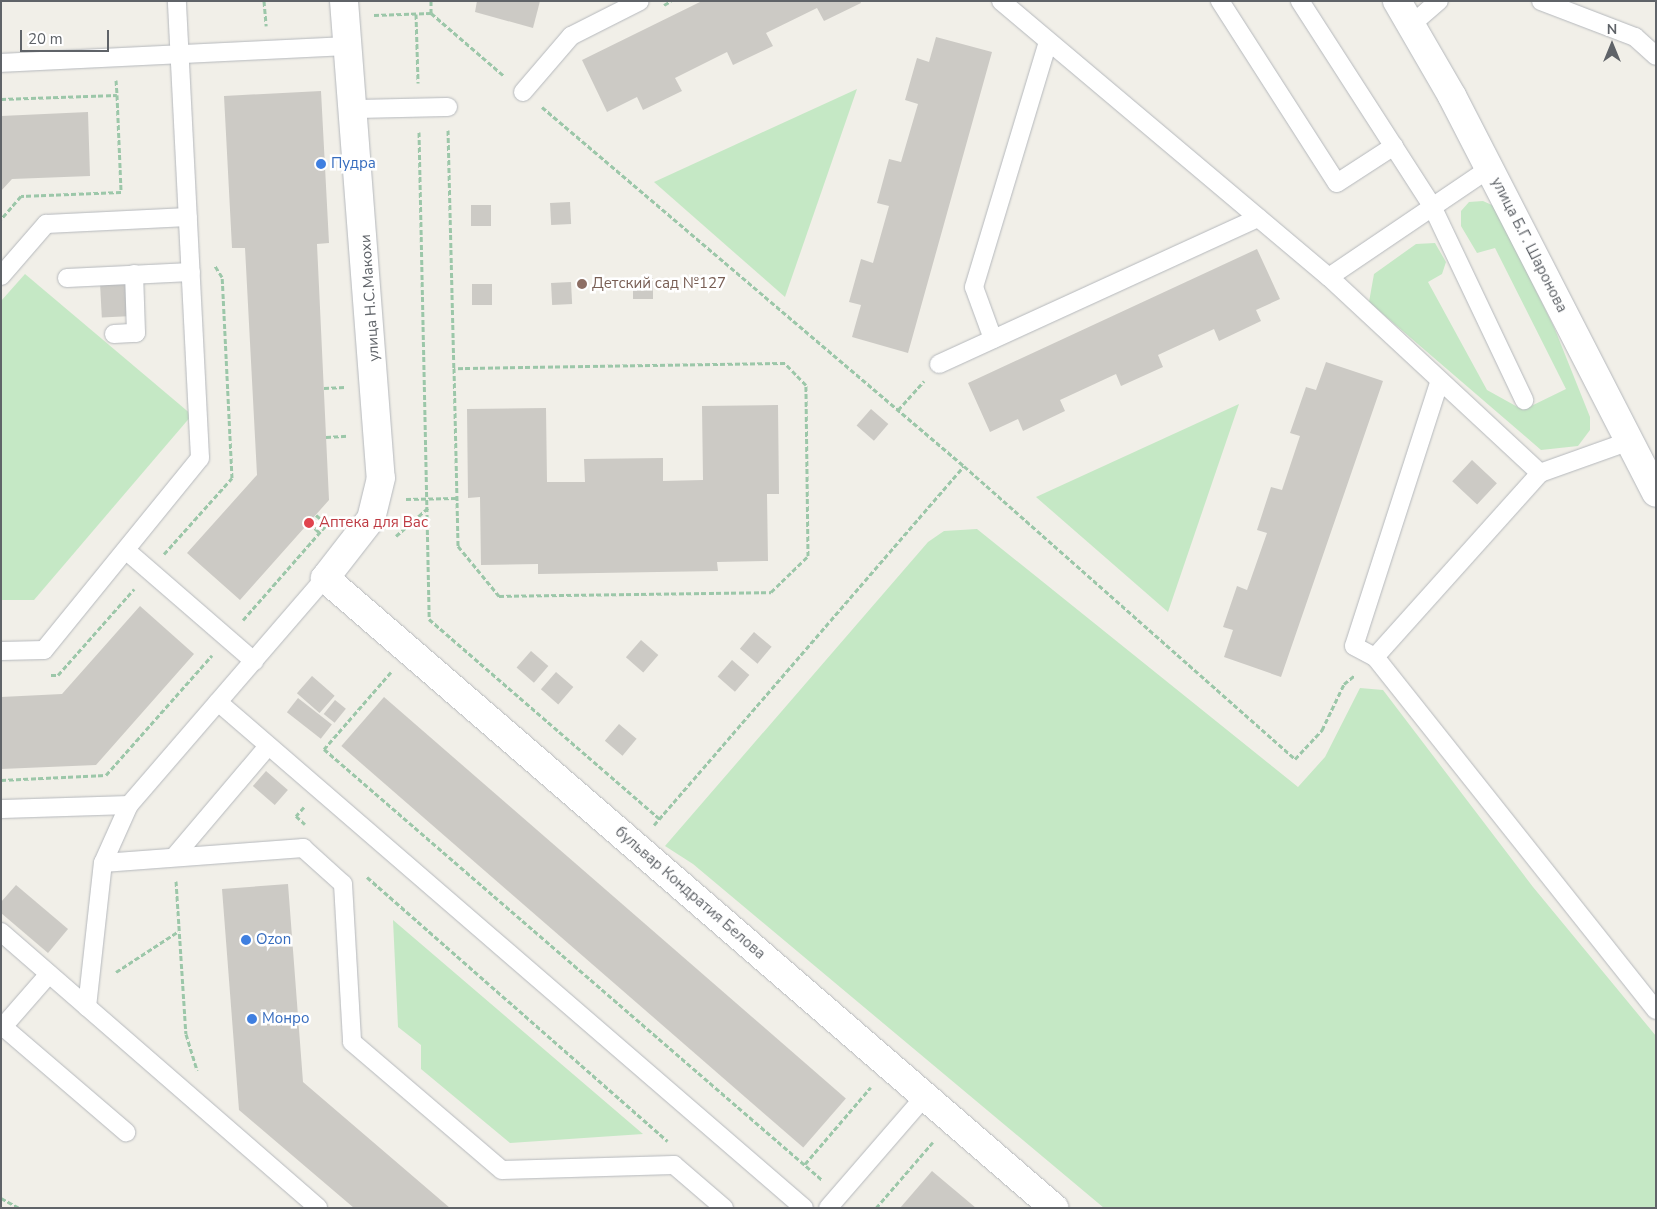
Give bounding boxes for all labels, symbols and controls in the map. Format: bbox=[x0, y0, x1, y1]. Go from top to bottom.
scale bar bbox=[22, 20, 111, 52]
north arrow bbox=[1587, 20, 1637, 70]
text: N bbox=[1607, 20, 1617, 39]
text: 20 m bbox=[28, 29, 63, 49]
place label: Пудра bbox=[331, 155, 376, 173]
marker: Пудра bbox=[315, 158, 327, 170]
street label: улица Б.Г. Шаронова bbox=[1487, 174, 1571, 316]
street label: улица Н.С.Макохи bbox=[357, 234, 383, 362]
place label: Детский сад №127 bbox=[592, 275, 726, 293]
marker: Детский сад №127 bbox=[576, 278, 588, 290]
place label: Аптека для Вас bbox=[319, 514, 428, 532]
marker: Аптека для Вас bbox=[303, 517, 315, 529]
street label: бульвар Кондратия Белова bbox=[611, 823, 769, 963]
place label: Ozon bbox=[256, 931, 291, 949]
marker: Ozon bbox=[240, 934, 252, 946]
place label: Монро bbox=[262, 1010, 310, 1028]
marker: Монро bbox=[246, 1013, 258, 1025]

